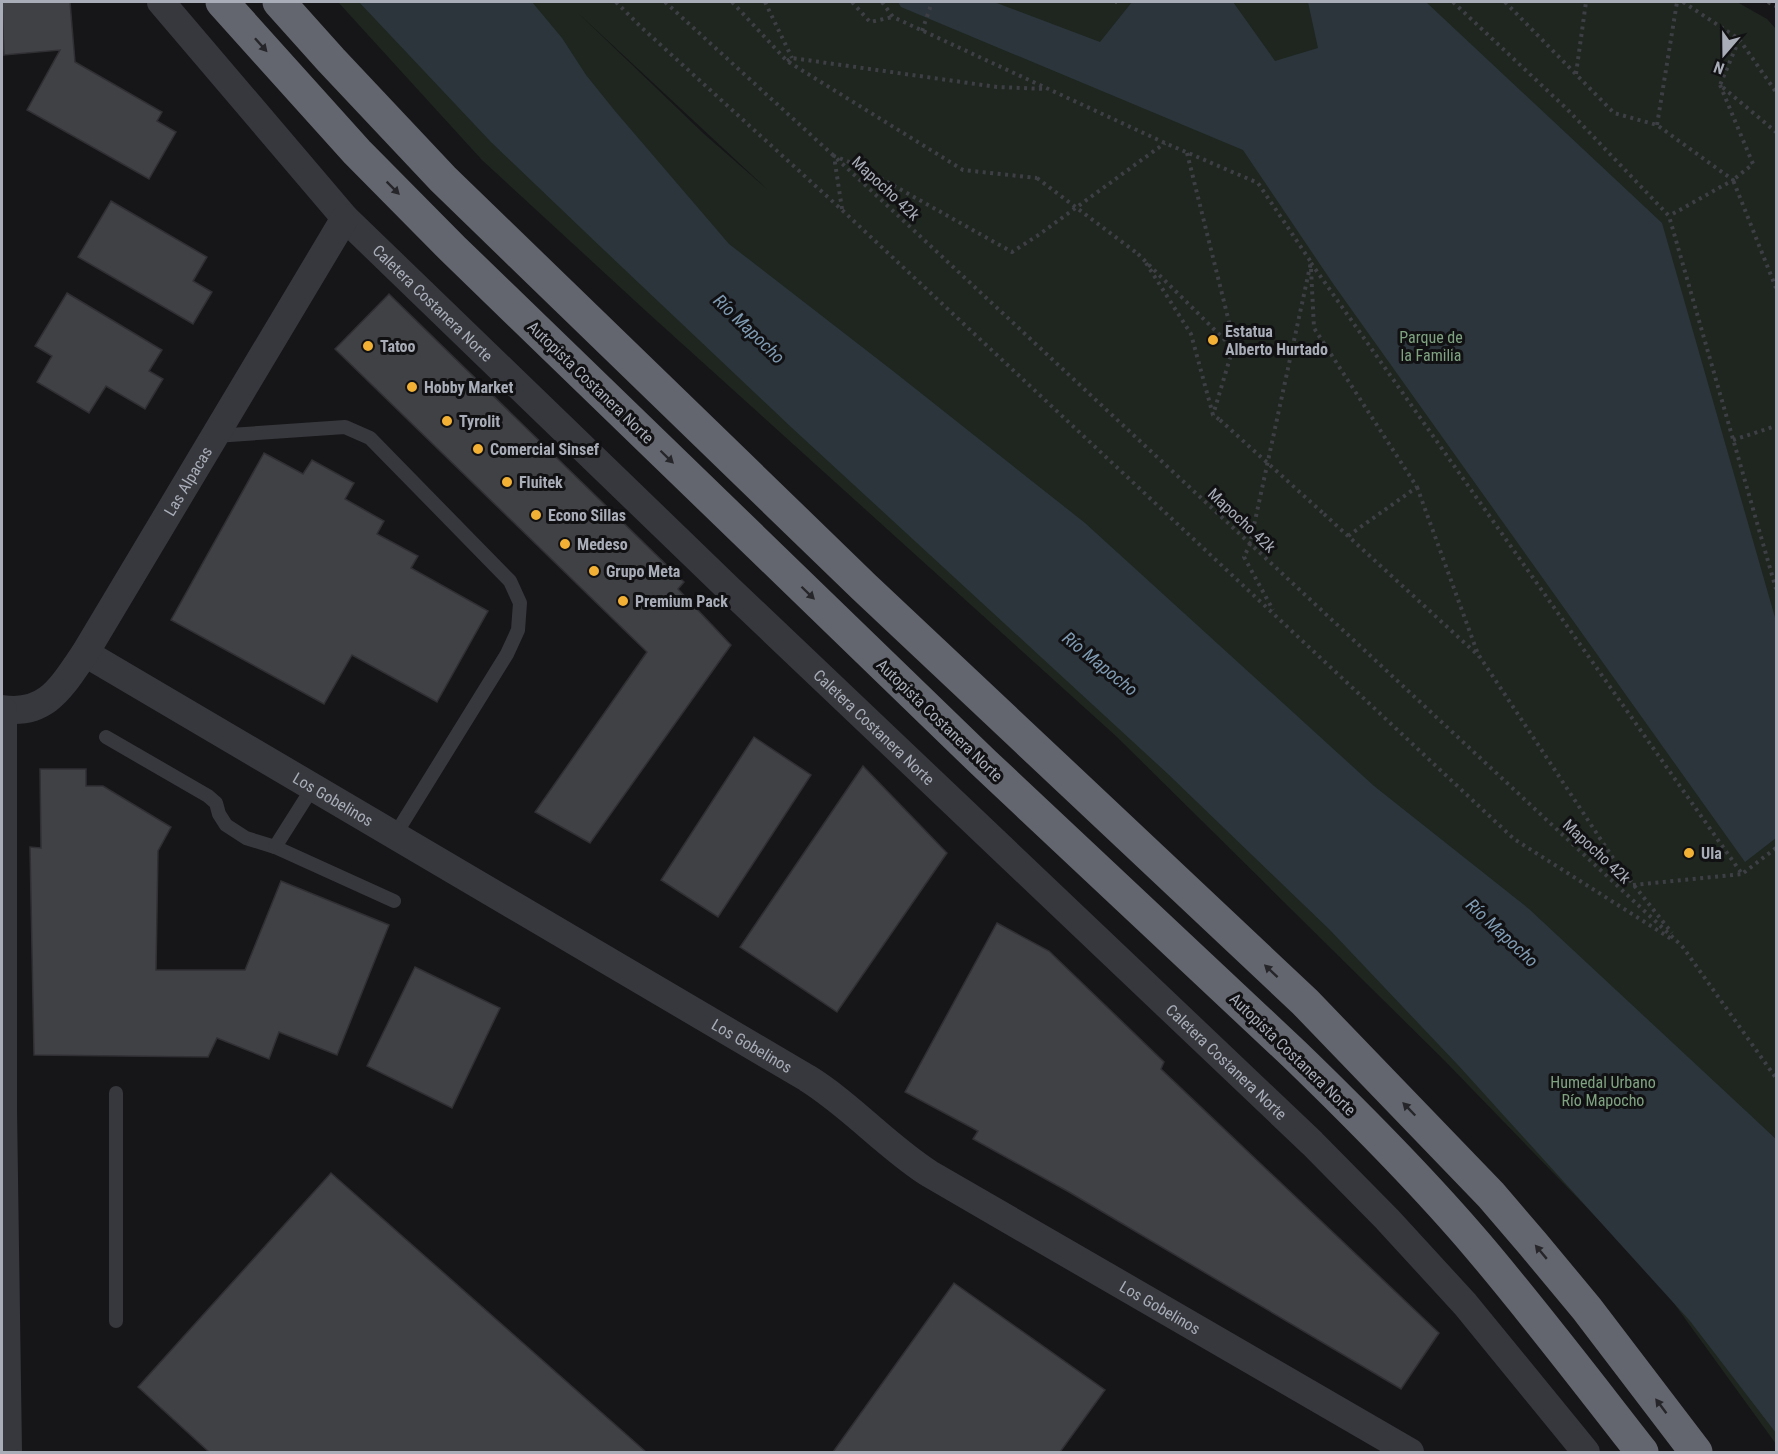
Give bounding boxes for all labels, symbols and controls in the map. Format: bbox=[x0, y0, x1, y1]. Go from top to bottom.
north arrow bbox=[1694, 24, 1754, 84]
one-way arrow bbox=[254, 37, 267, 52]
text: N bbox=[1711, 57, 1727, 78]
street label: Mapocho 42k bbox=[848, 152, 924, 225]
one-way arrow bbox=[386, 181, 400, 196]
street label: Caletera Costanera Norte bbox=[369, 241, 497, 366]
water label: Río Mapocho bbox=[710, 290, 789, 368]
street label: Autopista Costanera Norte bbox=[524, 317, 658, 447]
place label: Estatua Alberto Hurtado bbox=[1225, 322, 1328, 359]
park label: Parque de la Familia bbox=[1399, 328, 1463, 365]
marker: Estatua Alberto Hurtado bbox=[1206, 333, 1220, 347]
place label: Tatoo bbox=[380, 337, 416, 356]
marker: Tatoo bbox=[361, 339, 375, 353]
place label: Hobby Market bbox=[424, 378, 513, 397]
marker: Hobby Market bbox=[405, 380, 419, 394]
place label: Tyrolit bbox=[459, 412, 500, 431]
marker: Tyrolit bbox=[440, 414, 454, 428]
place label: Comercial Sinsef bbox=[490, 440, 600, 459]
marker: Comercial Sinsef bbox=[471, 442, 485, 456]
street label: Las Alpacas bbox=[160, 443, 216, 519]
one-way arrow bbox=[660, 450, 675, 464]
place label: Fluitek bbox=[519, 473, 563, 492]
marker: Fluitek bbox=[500, 475, 514, 489]
street label: Mapocho 42k bbox=[1204, 484, 1280, 557]
place label: Econo Sillas bbox=[548, 506, 626, 525]
marker: Econo Sillas bbox=[529, 508, 543, 522]
place label: Medeso bbox=[577, 535, 628, 554]
marker: Medeso bbox=[558, 537, 572, 551]
place label: Grupo Meta bbox=[606, 562, 681, 581]
marker: Grupo Meta bbox=[587, 564, 601, 578]
one-way arrow bbox=[800, 585, 814, 599]
place label: Premium Pack bbox=[635, 592, 728, 611]
marker: Premium Pack bbox=[616, 594, 630, 608]
water label: Río Mapocho bbox=[1059, 627, 1142, 700]
street label: Autopista Costanera Norte bbox=[873, 655, 1007, 785]
street label: Caletera Costanera Norte bbox=[810, 666, 938, 789]
street label: Los Gobelinos bbox=[289, 769, 376, 831]
street label: Mapocho 42k bbox=[1559, 815, 1635, 888]
place label: Ula bbox=[1701, 844, 1722, 863]
marker: Ula bbox=[1682, 846, 1696, 860]
water label: Río Mapocho bbox=[1462, 894, 1543, 971]
one-way arrow bbox=[1265, 964, 1279, 978]
street label: Autopista Costanera Norte bbox=[1226, 989, 1360, 1119]
street label: Caletera Costanera Norte bbox=[1162, 1000, 1291, 1124]
street label: Los Gobelinos bbox=[708, 1015, 795, 1077]
park label: Humedal Urbano Río Mapocho bbox=[1550, 1073, 1656, 1110]
one-way arrow bbox=[1402, 1102, 1416, 1116]
one-way arrow bbox=[1535, 1245, 1547, 1260]
street label: Los Gobelinos bbox=[1116, 1277, 1204, 1339]
one-way arrow bbox=[1655, 1398, 1667, 1414]

